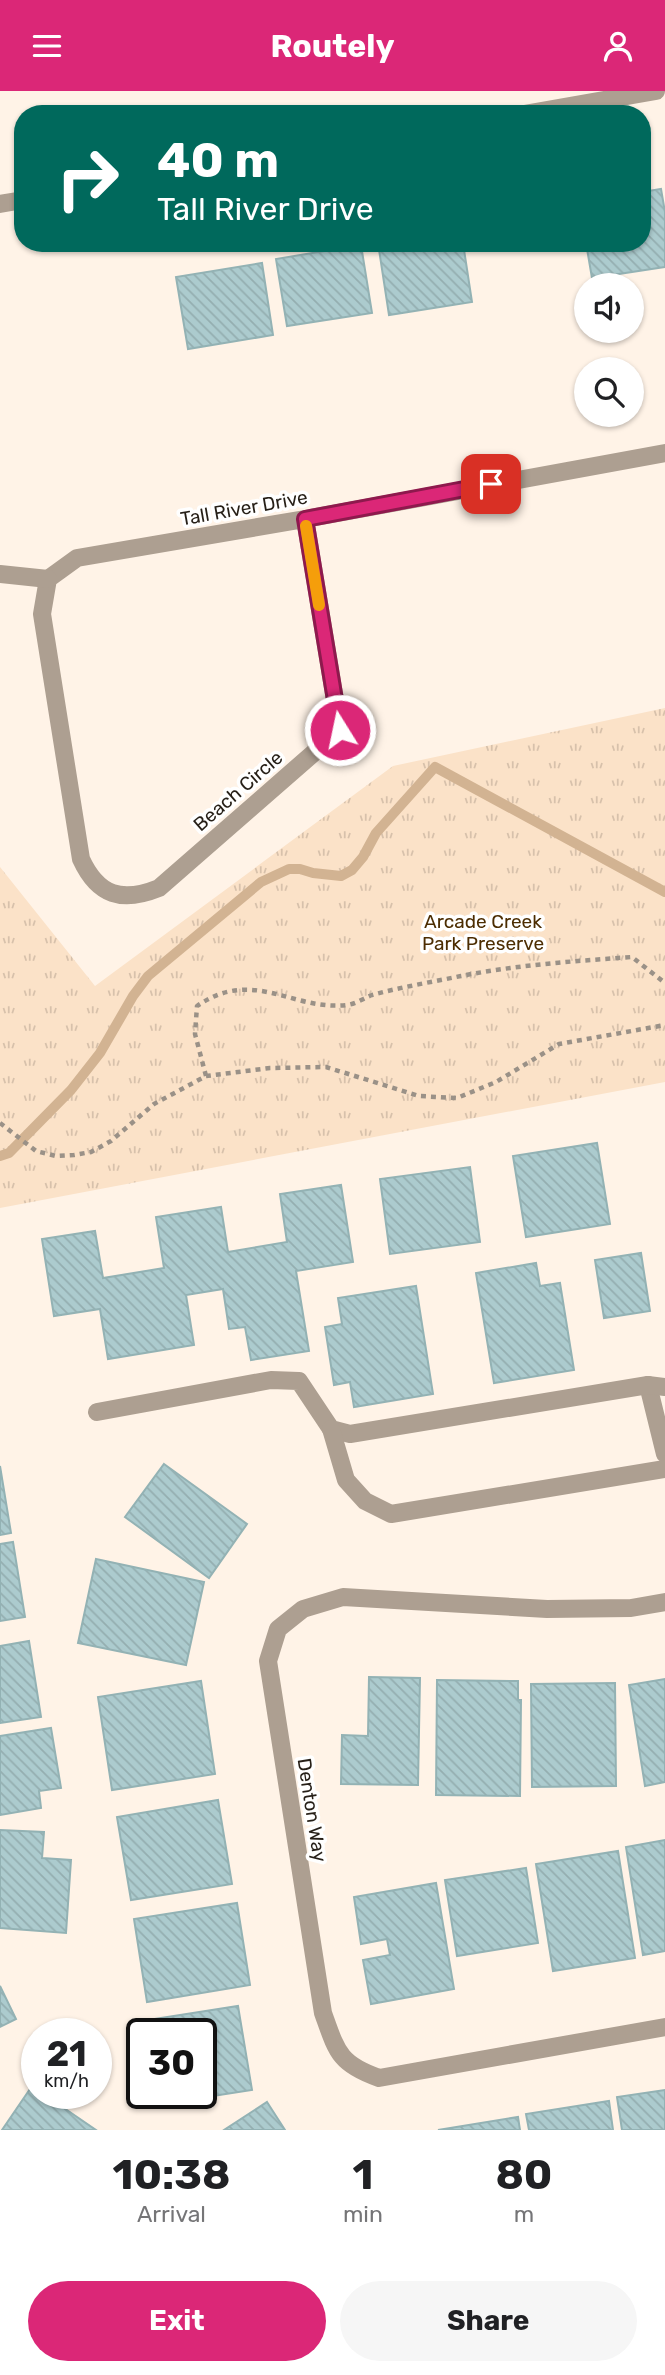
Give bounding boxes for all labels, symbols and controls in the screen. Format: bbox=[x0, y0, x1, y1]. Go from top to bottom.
icon: menu bbox=[28, 27, 66, 65]
text: Routely bbox=[270, 27, 395, 65]
icon: person bbox=[599, 27, 637, 65]
text: 40 m bbox=[157, 131, 279, 189]
icon: right bbox=[42, 133, 133, 224]
text: Tall River Drive bbox=[157, 190, 374, 228]
map controls bbox=[574, 273, 644, 427]
button: sound bbox=[574, 273, 644, 343]
button: search bbox=[574, 357, 644, 427]
pin bbox=[461, 454, 521, 514]
icon: arrive bbox=[472, 465, 510, 503]
street label: Tall River Drive bbox=[179, 486, 309, 530]
position arrow bbox=[303, 693, 377, 767]
street label: Beach Circle bbox=[189, 746, 287, 836]
park label: Arcade Creek Park Preserve bbox=[422, 910, 544, 955]
street label: Denton Way bbox=[292, 1756, 332, 1864]
speed limit sign: 30 bbox=[126, 2018, 217, 2109]
text: 21 bbox=[46, 2033, 87, 2075]
text: km/h bbox=[44, 2070, 89, 2092]
text: 10:38 bbox=[113, 2150, 230, 2200]
text: 1 bbox=[352, 2150, 373, 2200]
text: 80 bbox=[495, 2150, 552, 2200]
text: Arrival bbox=[137, 2200, 206, 2228]
text: min bbox=[343, 2200, 383, 2228]
text: m bbox=[514, 2200, 534, 2228]
button: Exit bbox=[28, 2281, 326, 2361]
button: Share bbox=[340, 2281, 637, 2361]

